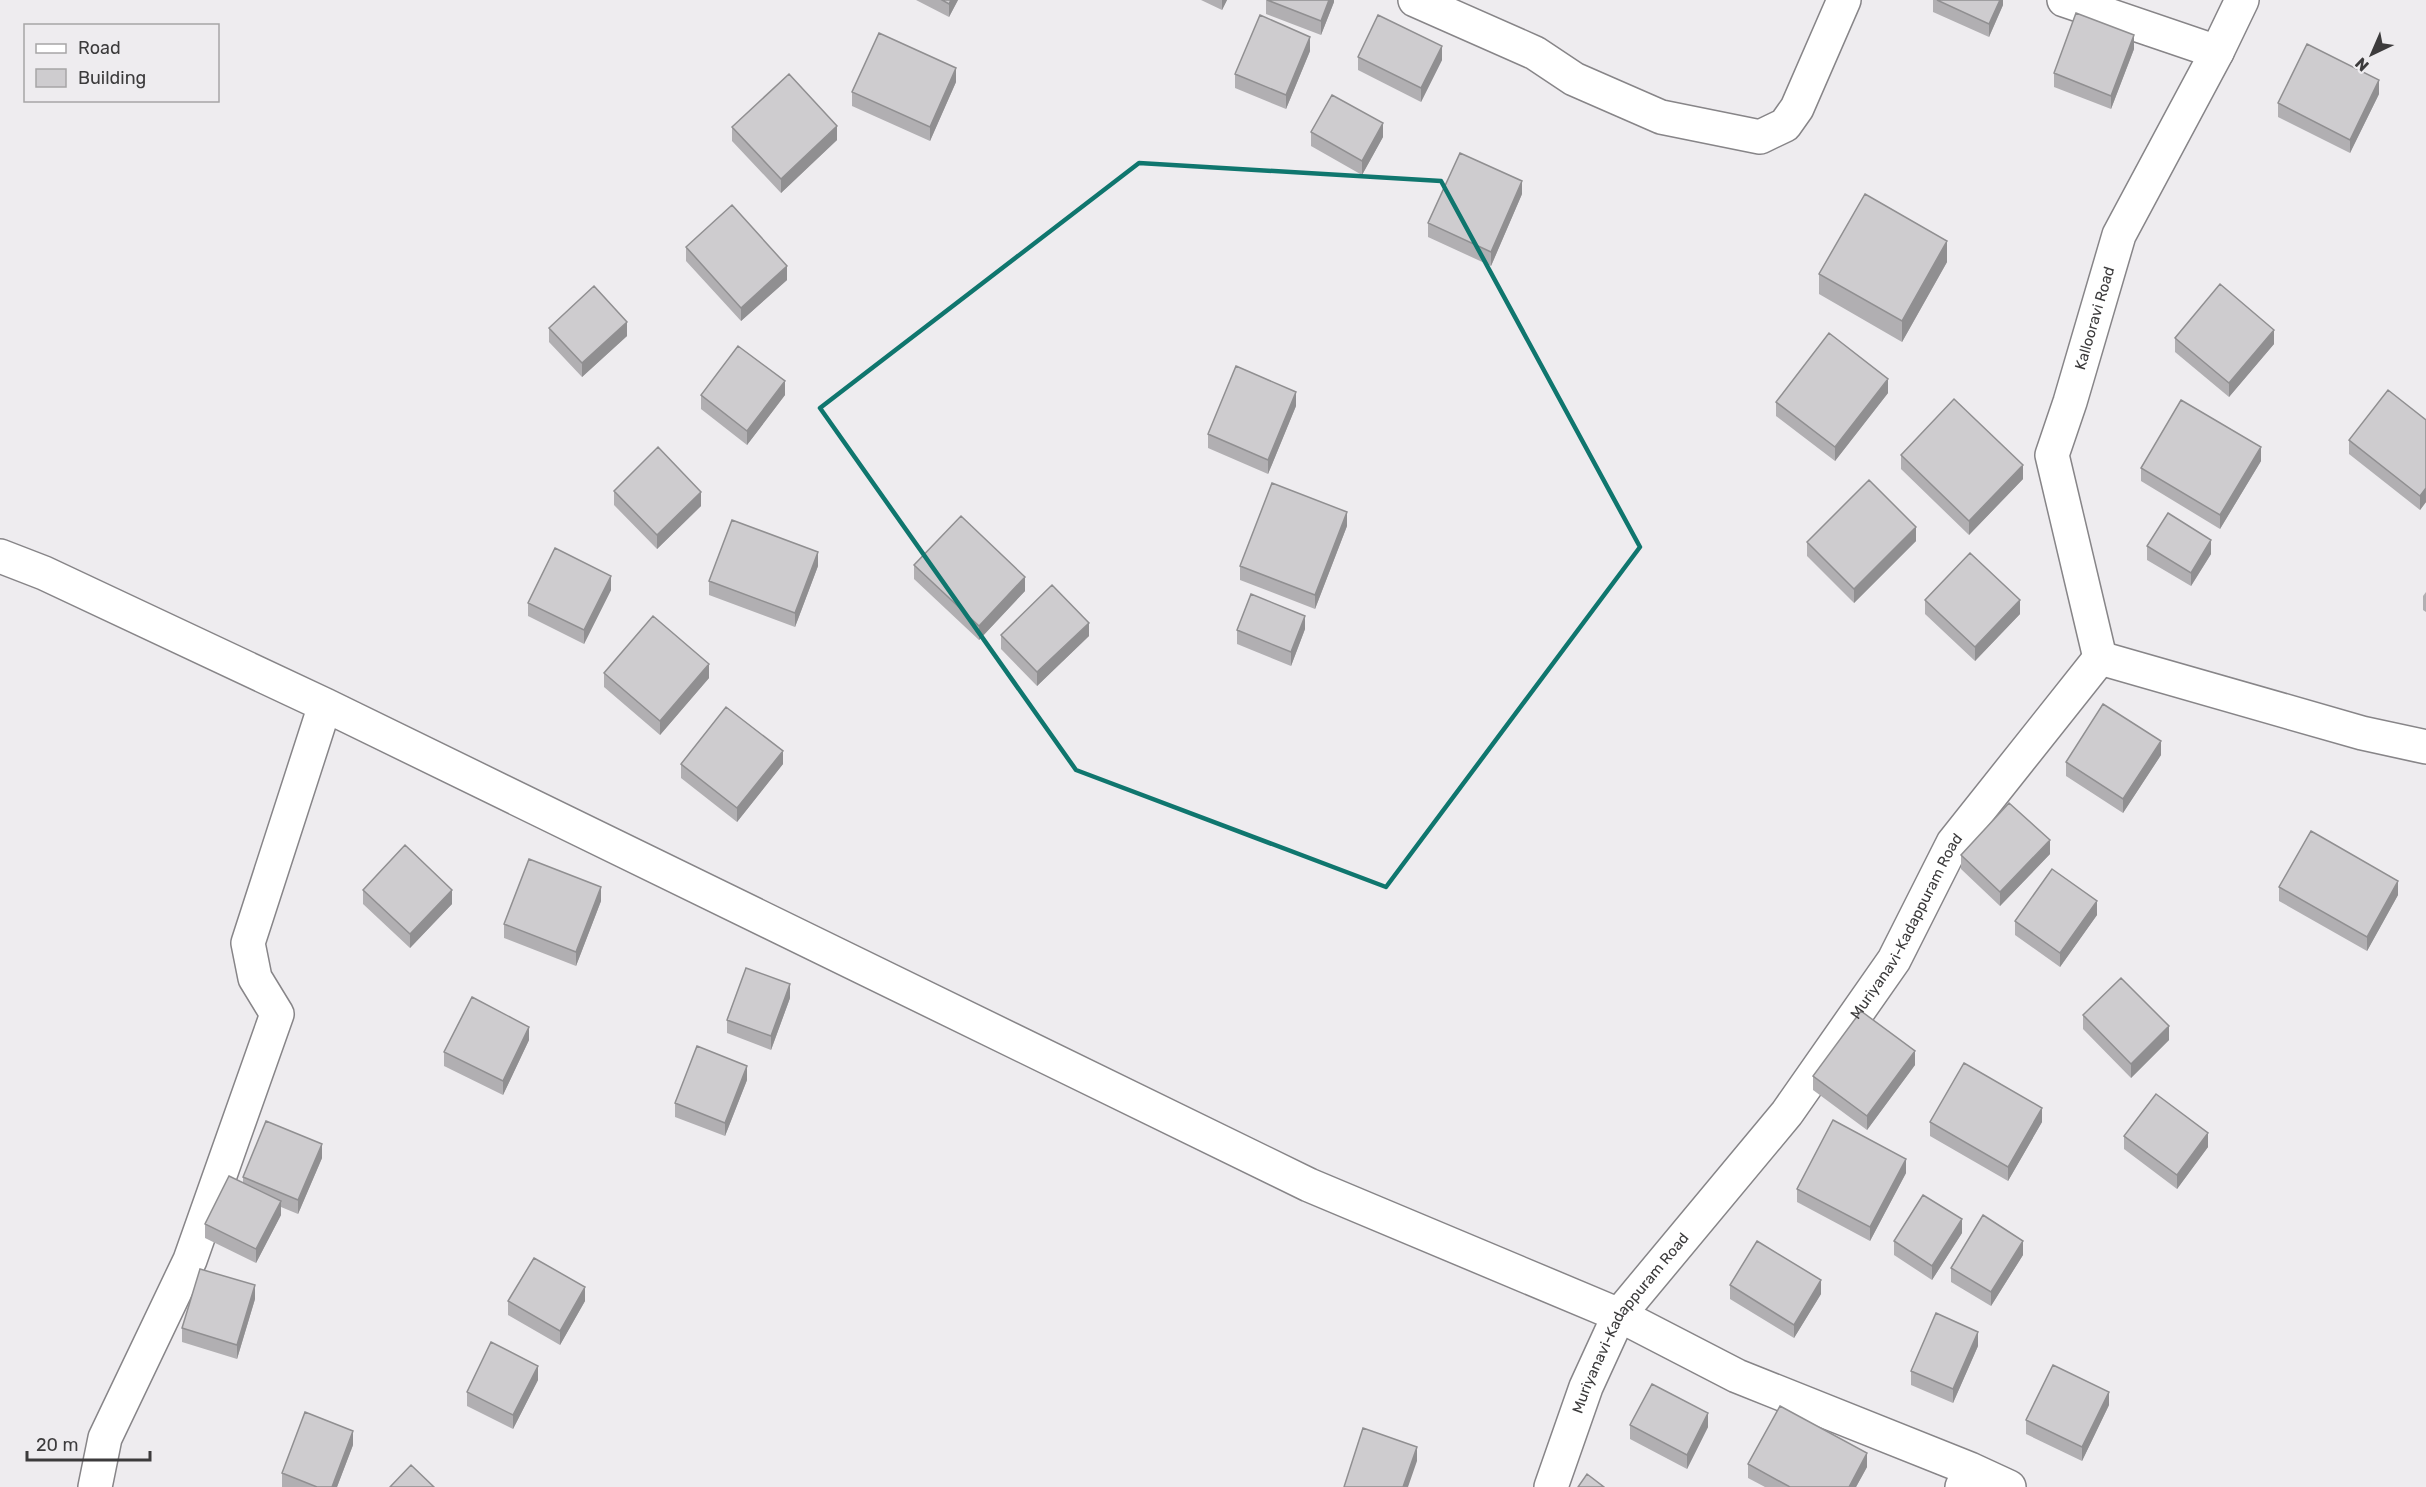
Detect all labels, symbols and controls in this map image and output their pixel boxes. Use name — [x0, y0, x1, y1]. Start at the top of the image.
legend — [24, 24, 219, 102]
north arrow — [2342, 24, 2402, 84]
text: Road — [78, 37, 121, 59]
text: N — [2351, 54, 2373, 75]
text: Building — [78, 67, 146, 89]
street label: Kallooravi Road — [2071, 264, 2118, 372]
street label: Muriyanavi-Kadappuram Road — [1847, 830, 1966, 1022]
street label: Muriyanavi-Kadappuram Road — [1568, 1229, 1693, 1416]
scale bar — [27, 1424, 150, 1462]
text: 20 m — [36, 1434, 78, 1456]

